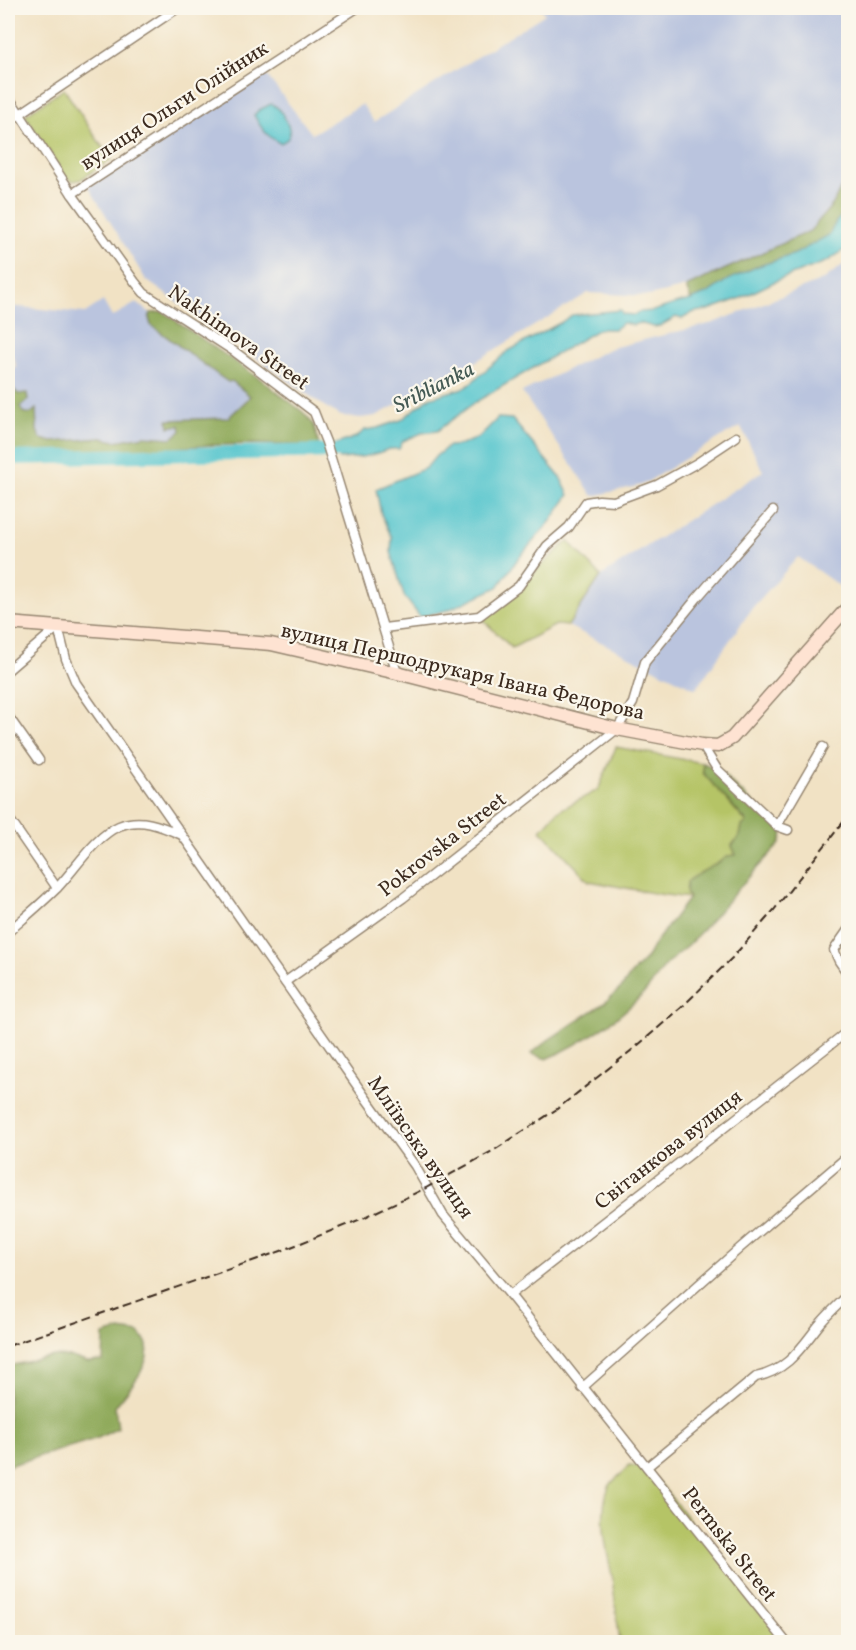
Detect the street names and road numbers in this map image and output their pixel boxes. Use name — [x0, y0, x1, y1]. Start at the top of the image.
street label: вулиця Ольги Олійник — [75, 35, 274, 178]
street label: Nakhimova Street — [162, 279, 315, 398]
street label: вулиця Першодрукаря Івана Федорова — [278, 616, 647, 728]
street label: Pokrovska Street — [373, 786, 513, 904]
street label: Мліївська вулиця — [360, 1071, 480, 1225]
street label: Світанкова вулиця — [589, 1083, 749, 1217]
street label: Permska Street — [675, 1481, 783, 1609]

